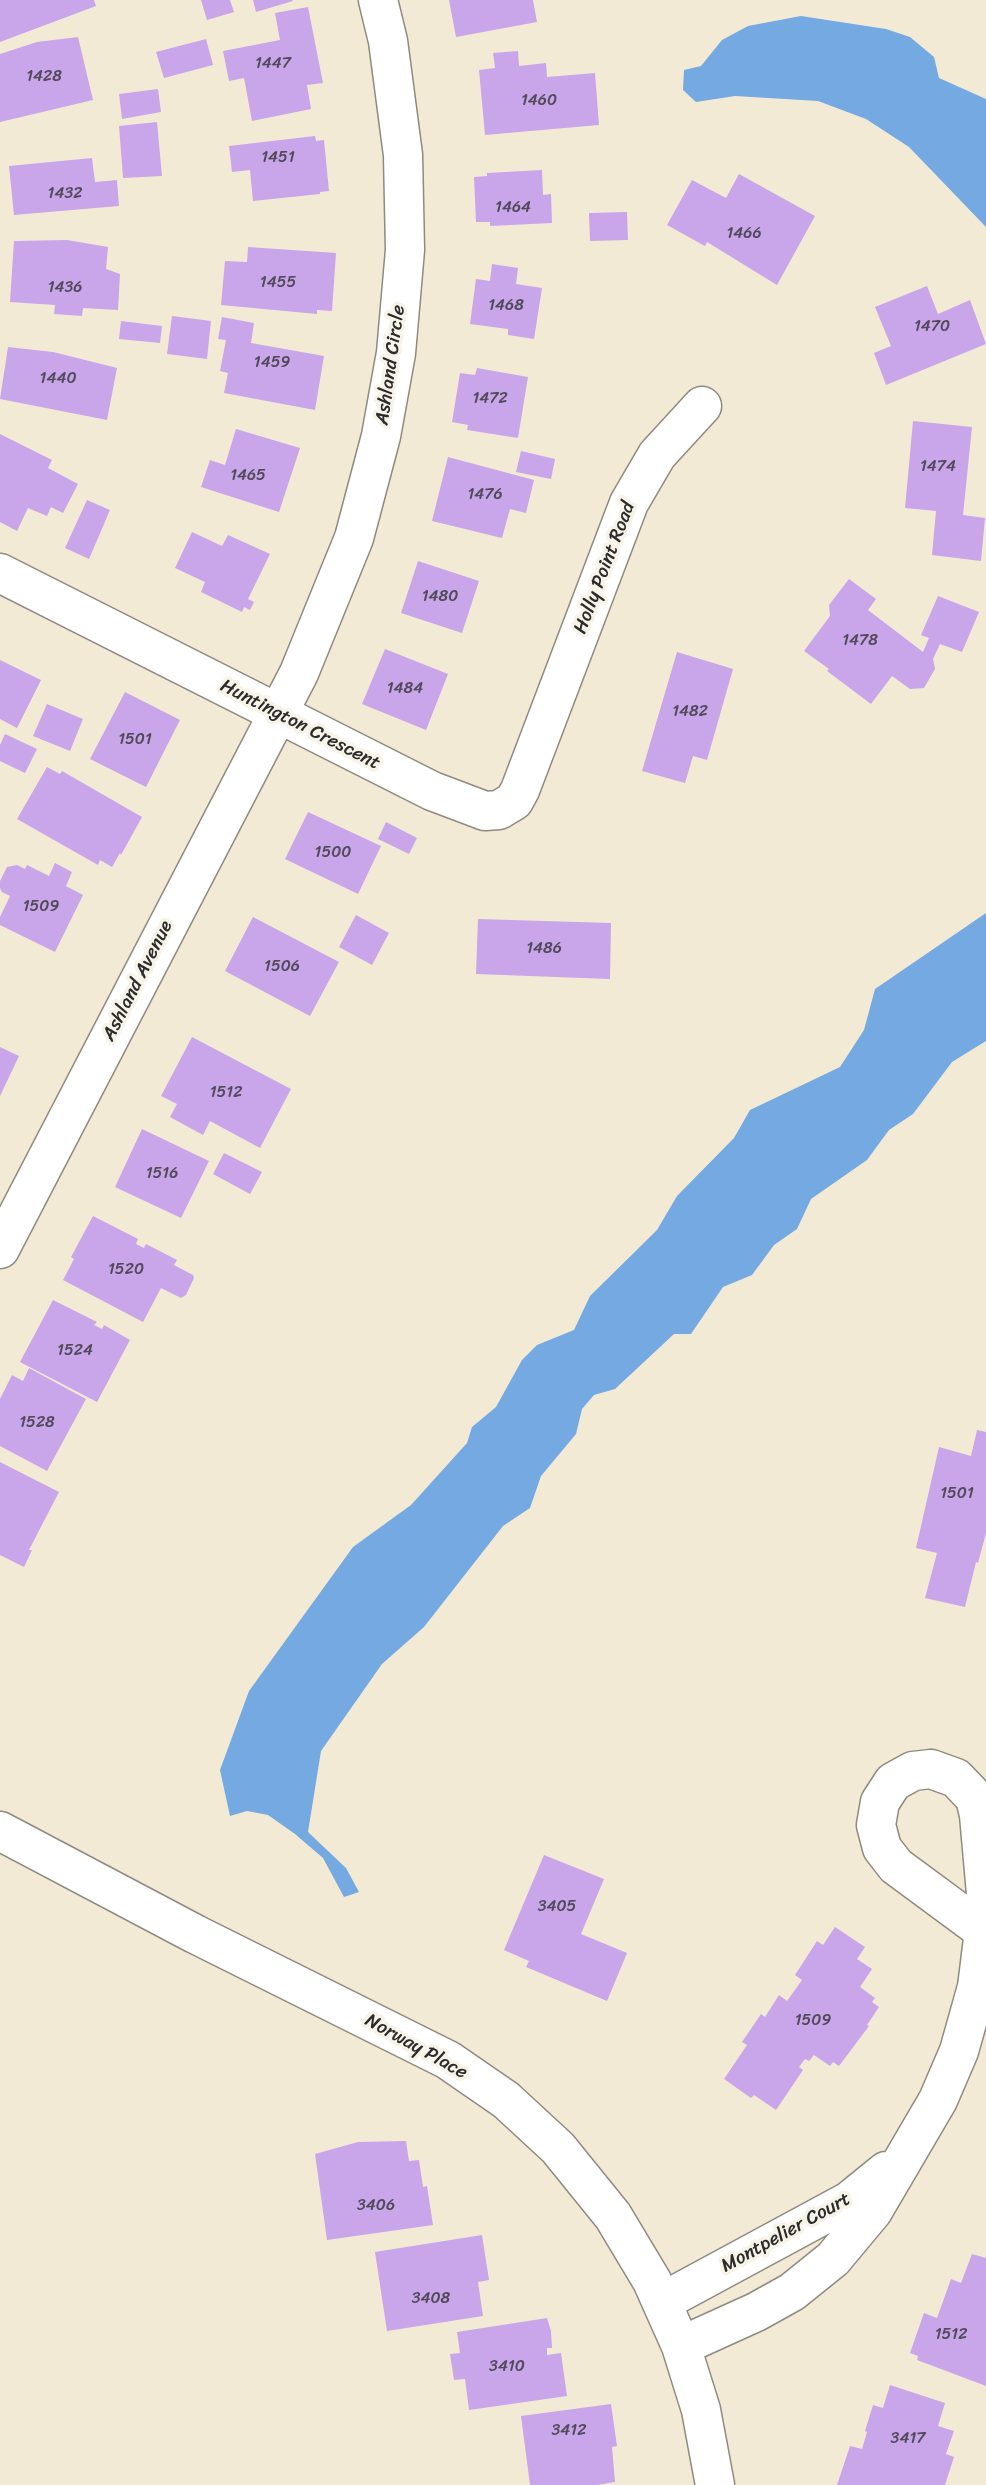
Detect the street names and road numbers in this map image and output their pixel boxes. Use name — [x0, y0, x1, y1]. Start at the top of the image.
street label: Ashland Circle — [371, 304, 411, 426]
street label: Holly Point Road — [569, 499, 641, 637]
street label: Huntington Crescent — [216, 675, 384, 775]
street label: Ashland Avenue — [98, 917, 178, 1045]
street label: Norway Place — [361, 2009, 471, 2085]
street label: Montpelier Court — [717, 2188, 855, 2278]

